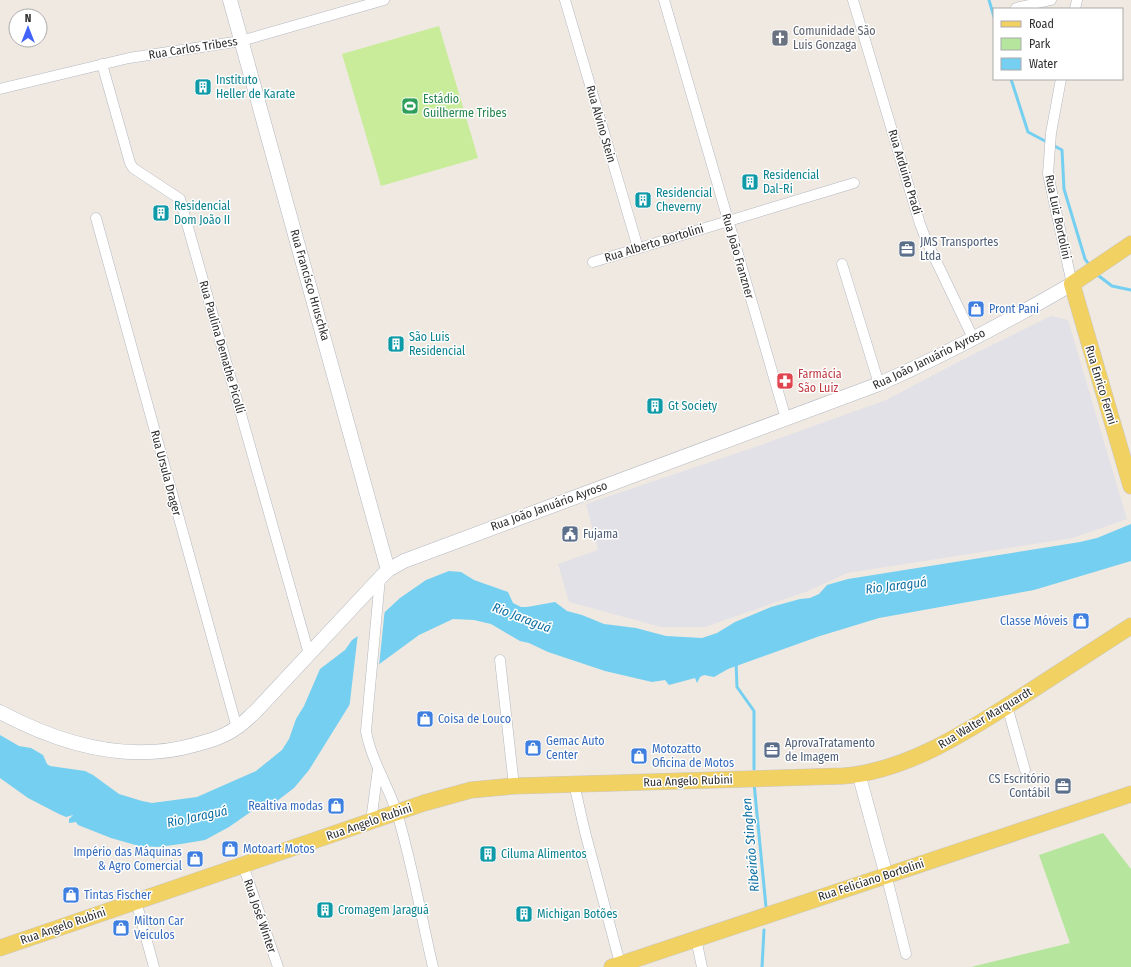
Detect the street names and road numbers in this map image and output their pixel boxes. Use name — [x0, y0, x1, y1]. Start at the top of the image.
street label: Rua Carlos Tribess — [148, 34, 238, 62]
street label: Rua Alvino Stein — [583, 84, 619, 164]
street label: Rua Arduino Pradi — [885, 128, 925, 216]
street label: Rua Luiz Bortolini — [1042, 173, 1074, 261]
street label: Rua João Franzner — [719, 212, 757, 301]
street label: Rua Alberto Bortolini — [603, 221, 705, 265]
street label: Rua Francisco Hruschka — [287, 228, 333, 342]
street label: Rua Paulina Demathe Picolli — [196, 279, 248, 415]
street label: Rua João Januário Ayroso — [871, 326, 987, 392]
street label: Rua Enrico Fermi — [1082, 344, 1120, 426]
street label: Rua Ursula Drager — [148, 429, 184, 518]
street label: Rua João Januário Ayroso — [489, 478, 609, 534]
street label: Rua Walter Marquardt — [936, 684, 1034, 752]
street label: Rua Angelo Rubini — [643, 772, 733, 790]
street label: Rua Angelo Rubini — [324, 801, 414, 843]
street label: Rua Feliciano Bortolini — [816, 856, 926, 904]
street label: Rua José Winter — [241, 877, 279, 956]
street label: Rua Angelo Rubini — [18, 905, 108, 947]

